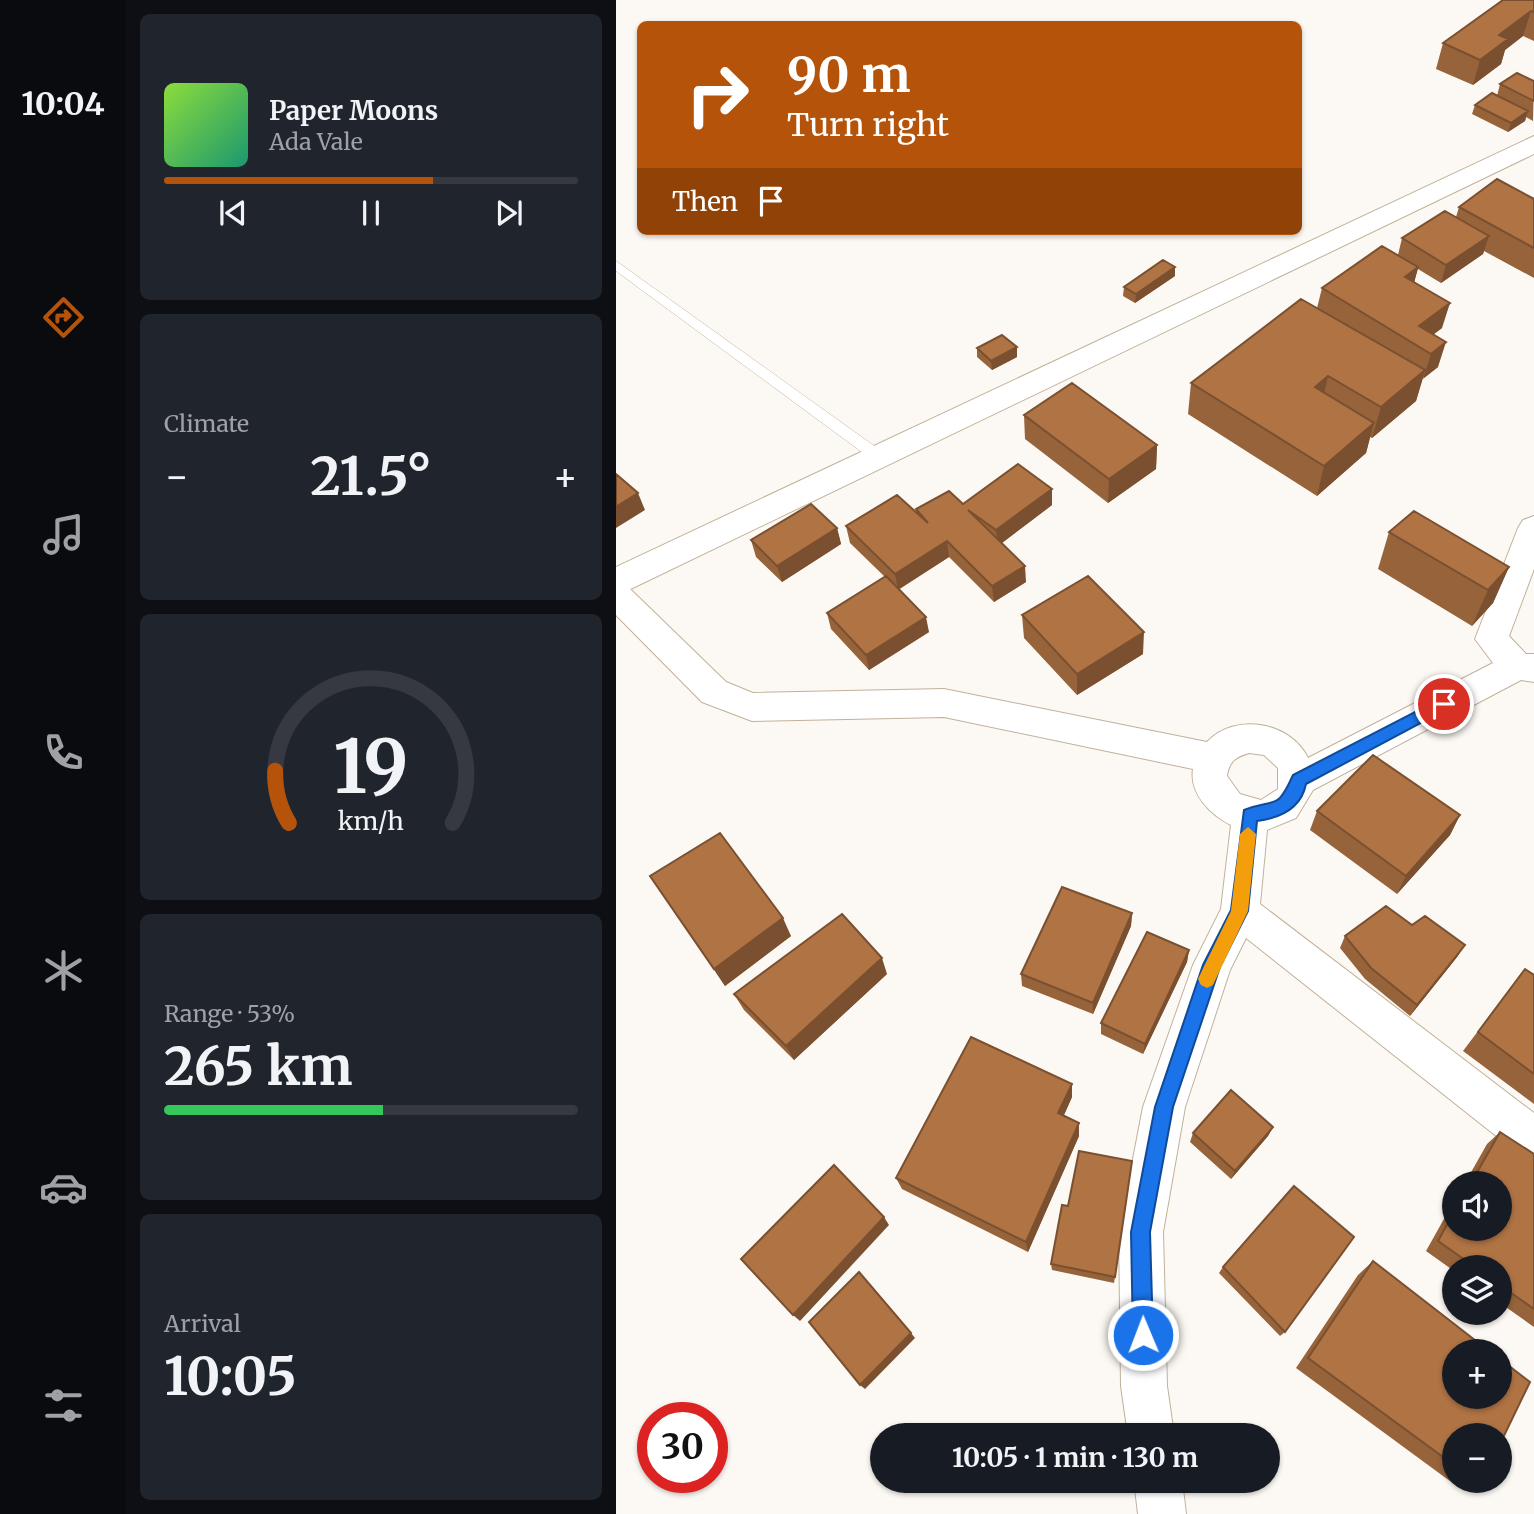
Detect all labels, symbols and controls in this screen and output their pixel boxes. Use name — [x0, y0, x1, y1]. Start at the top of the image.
text: 90 m — [787, 44, 911, 105]
icon: right — [672, 49, 763, 140]
text: 10:04 — [21, 84, 105, 124]
text: Paper Moons — [269, 94, 438, 127]
text: Turn right — [787, 105, 949, 145]
text: Ada Vale — [269, 127, 363, 156]
icon: arrive — [752, 182, 790, 220]
text: Then — [672, 185, 738, 218]
icon: previous — [214, 194, 252, 232]
icon: pause — [352, 194, 390, 232]
icon: next — [490, 194, 528, 232]
icon: directions — [39, 293, 88, 342]
text: Climate — [164, 409, 249, 438]
text: 21.5° — [310, 444, 432, 509]
text: − — [164, 453, 189, 500]
text: + — [553, 453, 578, 500]
icon: music — [39, 510, 88, 559]
pin — [1414, 674, 1474, 734]
icon: arrive — [1425, 685, 1463, 723]
text: 19 — [333, 721, 409, 813]
icon: phone — [39, 728, 88, 777]
text: km/h — [338, 805, 404, 837]
icon: climate — [39, 946, 88, 995]
text: Range · 53% — [164, 999, 295, 1028]
text: 265 km — [164, 1034, 353, 1099]
icon: car — [39, 1163, 88, 1212]
map controls — [1442, 1171, 1512, 1493]
button: sound — [1442, 1171, 1512, 1241]
button: layers — [1442, 1255, 1512, 1325]
position arrow — [1106, 1298, 1180, 1372]
text: Arrival — [164, 1309, 241, 1338]
button: + — [1442, 1339, 1512, 1409]
text: 10:05 — [164, 1344, 297, 1409]
icon: filters — [39, 1381, 88, 1430]
speed limit sign: 30 — [637, 1402, 728, 1493]
button: − — [1442, 1423, 1512, 1493]
text: 10:05 · 1 min · 130 m — [952, 1441, 1198, 1474]

